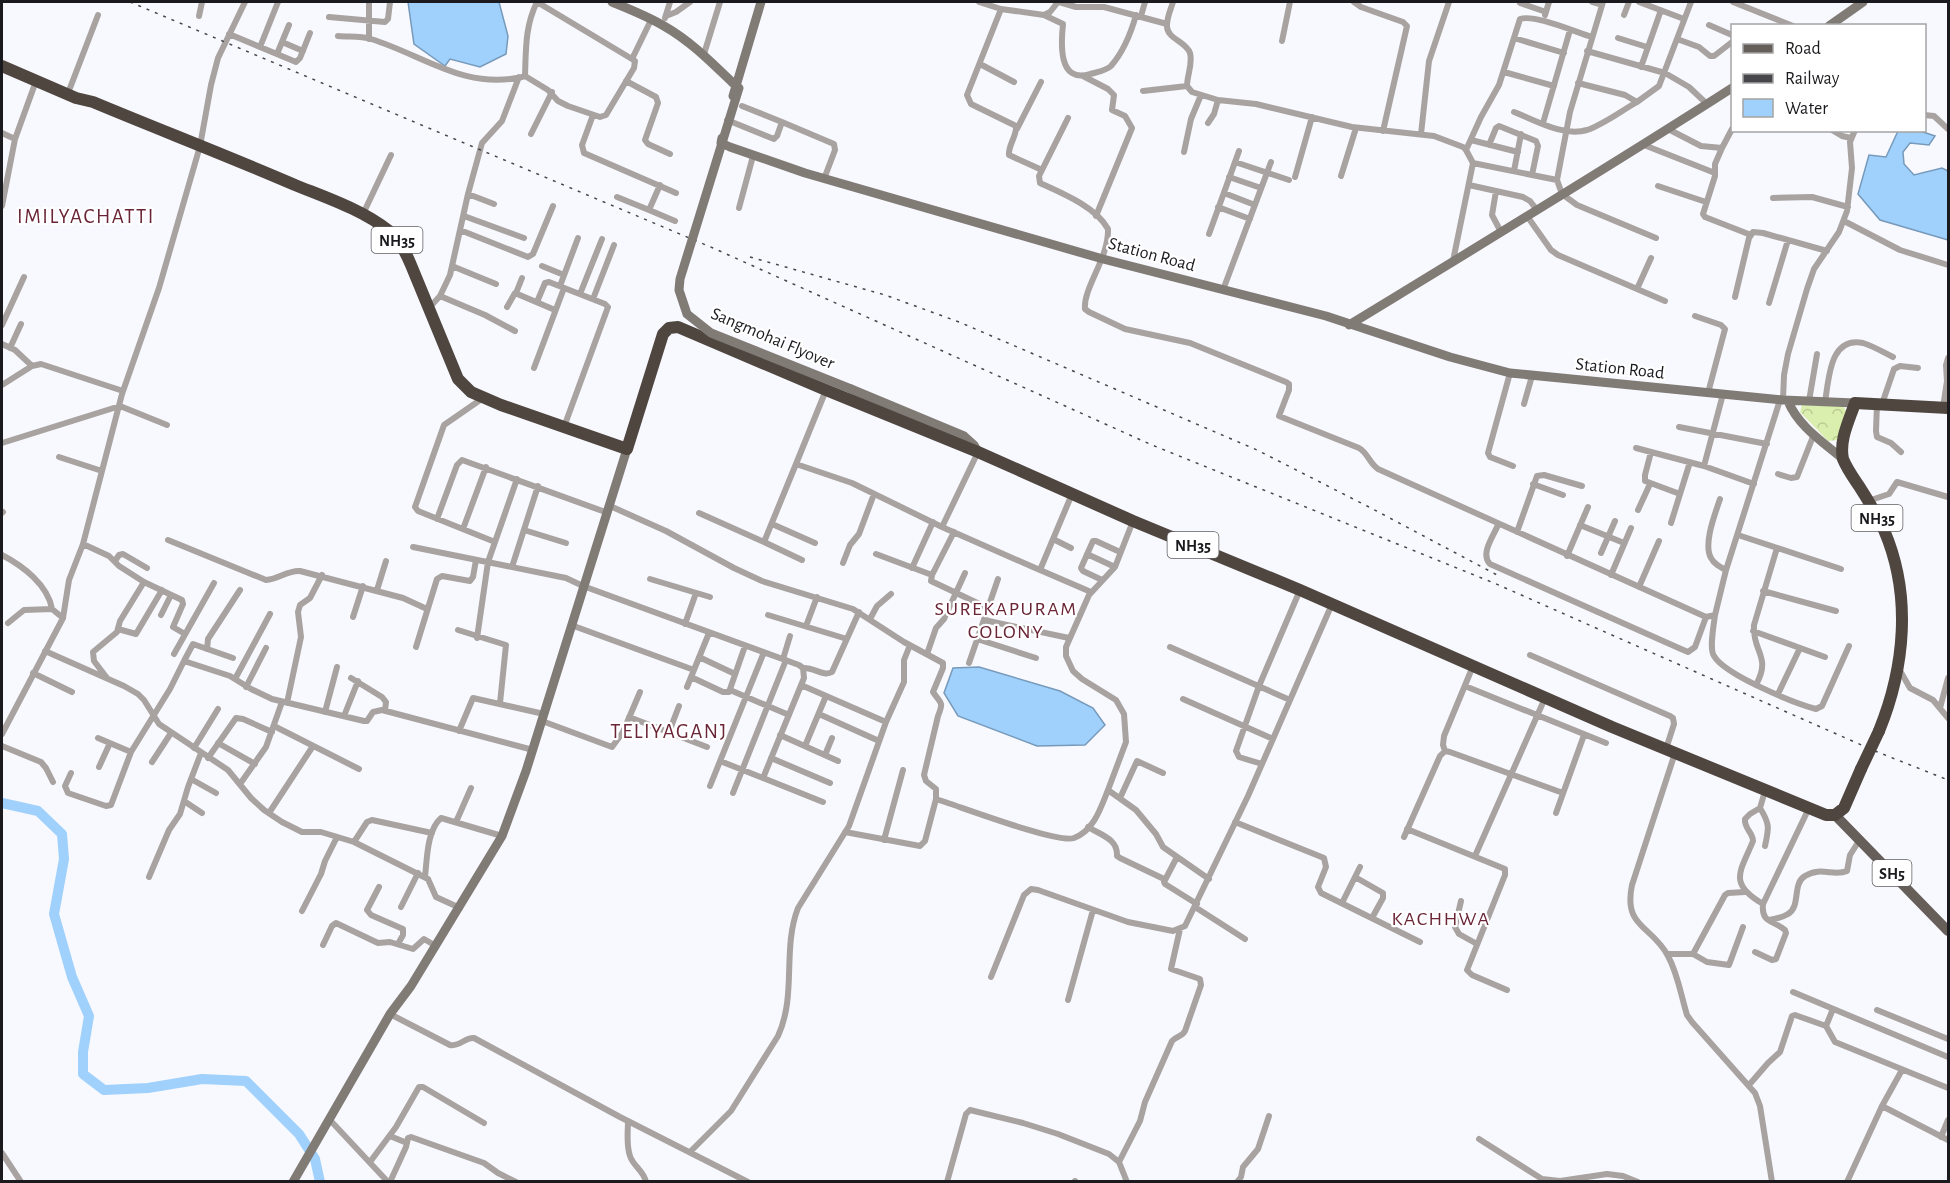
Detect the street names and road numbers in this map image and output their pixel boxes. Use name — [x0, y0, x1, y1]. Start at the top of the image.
road number: NH35 — [372, 227, 422, 253]
street label: Station Road — [1106, 235, 1197, 275]
street label: Sangmohai Flyover — [708, 305, 837, 373]
street label: Station Road — [1575, 355, 1665, 383]
road number: NH35 — [1852, 505, 1902, 531]
road number: NH35 — [1168, 532, 1218, 558]
road number: SH5 — [1872, 860, 1912, 886]

